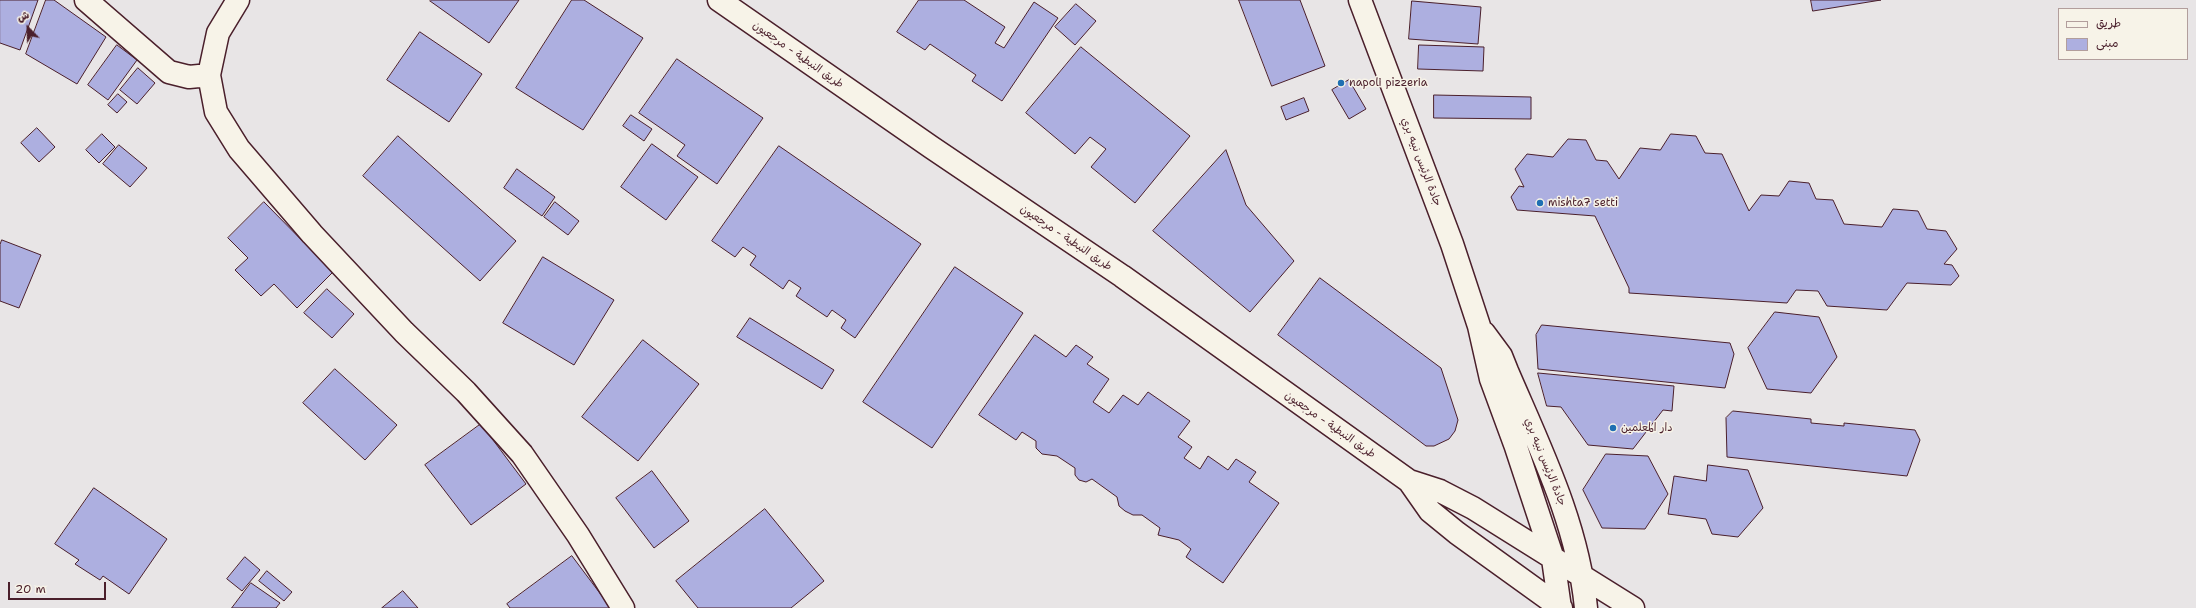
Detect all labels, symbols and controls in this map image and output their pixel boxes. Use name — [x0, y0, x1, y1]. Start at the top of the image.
text: ش — [15, 7, 32, 26]
north arrow — [8, 8, 48, 48]
legend — [2058, 8, 2188, 60]
text: طريق — [2096, 15, 2121, 31]
street label: طريق النبطية - مرجعيون — [750, 19, 846, 91]
text: مبنى — [2096, 35, 2119, 51]
place label: napoli pizzeria — [1349, 76, 1428, 90]
marker: napoli pizzeria — [1336, 78, 1346, 88]
street label: جادة الرئيس نبيه بري — [1398, 116, 1444, 208]
place label: mishta7 setti — [1548, 196, 1618, 210]
marker: mishta7 setti — [1535, 198, 1545, 208]
street label: طريق النبطية - مرجعيون — [1018, 202, 1114, 274]
street label: طريق النبطية - مرجعيون — [1282, 389, 1378, 461]
street label: جادة الرئيس نبيه بري — [1521, 416, 1569, 508]
place label: دار المعلمين — [1621, 421, 1672, 435]
marker: دار المعلمين — [1608, 423, 1618, 433]
scale bar — [10, 574, 108, 600]
text: 20 m — [15, 581, 46, 597]

